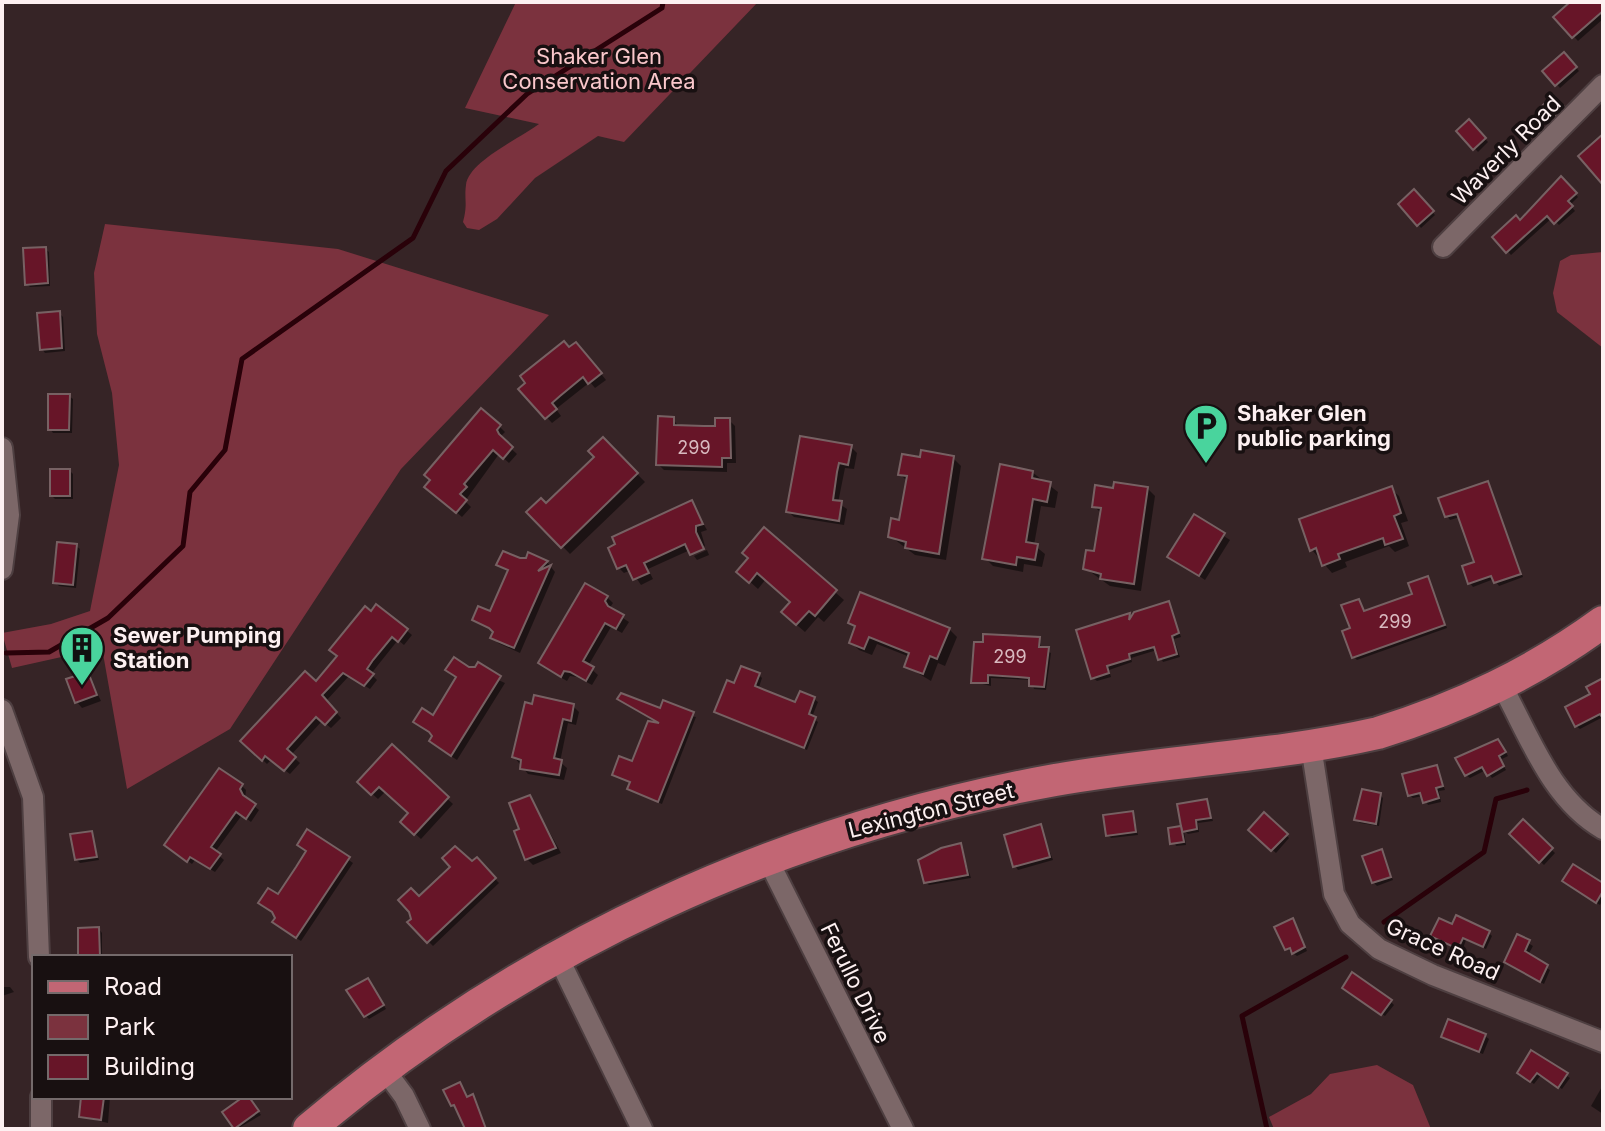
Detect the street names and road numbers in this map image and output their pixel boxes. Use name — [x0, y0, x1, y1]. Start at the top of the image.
street label: Waverly Road — [1446, 90, 1566, 210]
street label: Lexington Street — [845, 777, 1017, 843]
street label: Grace Road — [1382, 912, 1504, 986]
street label: Ferullo Drive — [816, 918, 896, 1048]

